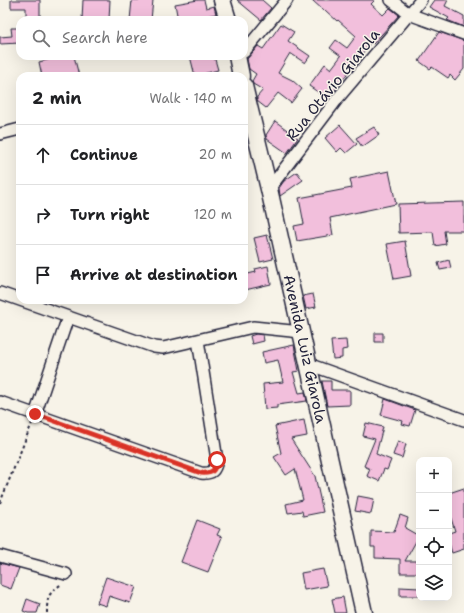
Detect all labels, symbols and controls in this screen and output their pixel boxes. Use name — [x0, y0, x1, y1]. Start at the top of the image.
search box — [16, 16, 248, 60]
street label: Rua Otávio Giarola — [282, 24, 385, 145]
icon: search — [30, 27, 52, 49]
text: Search here — [62, 28, 148, 48]
text: 2 min — [32, 87, 82, 109]
text: Walk · 140 m — [149, 90, 232, 107]
icon: ahead — [32, 144, 54, 166]
text: Continue — [70, 145, 138, 165]
text: 20 m — [199, 146, 232, 163]
icon: right — [32, 204, 54, 226]
text: Turn right — [70, 205, 150, 225]
text: 120 m — [194, 206, 232, 223]
icon: arrive — [32, 264, 54, 286]
text: Arrive at destination — [70, 265, 238, 285]
street label: Avenida Luiz Giarola — [279, 273, 331, 426]
route end — [26, 405, 44, 423]
route start — [208, 451, 226, 469]
map controls — [416, 457, 452, 601]
button: + — [416, 457, 452, 493]
button: − — [416, 493, 452, 529]
button: locate — [416, 529, 452, 565]
button: layers — [416, 565, 452, 601]

